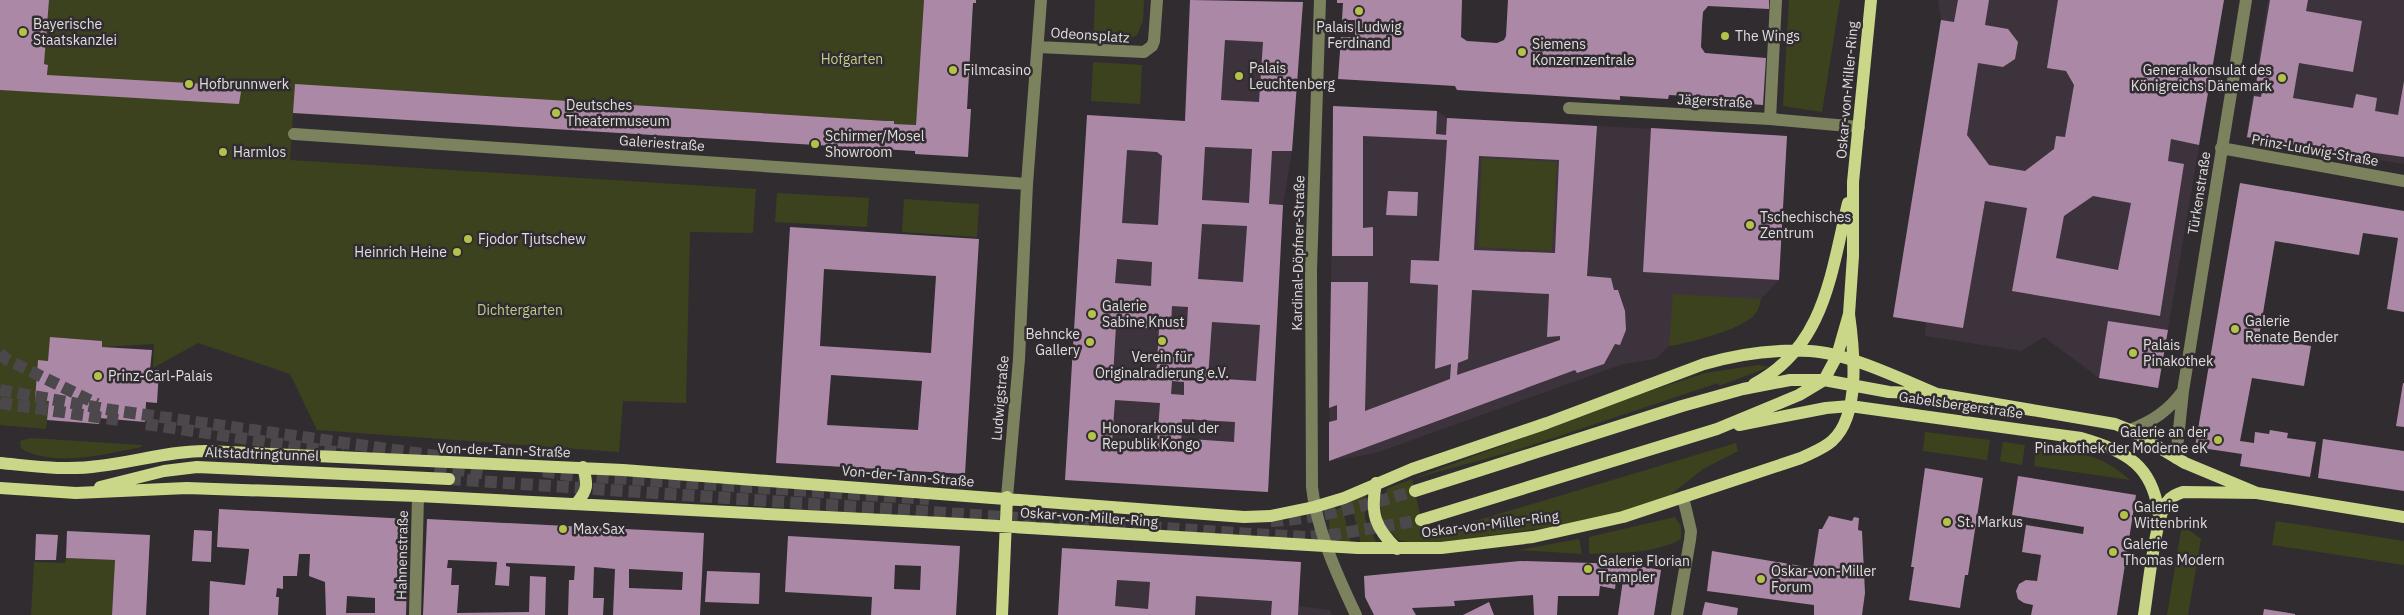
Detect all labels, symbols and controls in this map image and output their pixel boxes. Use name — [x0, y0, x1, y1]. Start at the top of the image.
marker: Palais Ludwig Ferdinand — [1353, 5, 1365, 17]
place label: Bayerische Staatskanzlei — [33, 15, 117, 49]
place label: Palais Ludwig Ferdinand — [1316, 18, 1402, 52]
street label: Oskar-von-Miller-Ring — [1832, 20, 1862, 160]
street label: Odeonsplatz — [1050, 23, 1131, 47]
marker: Bayerische Staatskanzlei — [17, 26, 29, 38]
place label: The Wings — [1735, 27, 1800, 45]
marker: The Wings — [1719, 30, 1731, 42]
place label: Siemens Konzernzentrale — [1532, 35, 1635, 69]
marker: Siemens Konzernzentrale — [1516, 46, 1528, 58]
park label: Hofgarten — [821, 50, 883, 68]
place label: Palais Leuchtenberg — [1249, 59, 1336, 93]
place label: Filmcasino — [963, 61, 1031, 79]
place label: Generalkonsulat des Königreichs Dänemark — [2131, 61, 2273, 95]
marker: Filmcasino — [947, 64, 959, 76]
marker: Palais Leuchtenberg — [1233, 70, 1245, 82]
marker: Generalkonsulat des Königreichs Dänemark — [2276, 72, 2288, 84]
place label: Hofbrunnwerk — [199, 75, 290, 93]
marker: Hofbrunnwerk — [183, 78, 195, 90]
street label: Jägerstraße — [1677, 90, 1754, 112]
place label: Deutsches Theatermuseum — [566, 96, 670, 130]
marker: Deutsches Theatermuseum — [550, 107, 562, 119]
place label: Schirmer/Mosel Showroom — [825, 127, 925, 161]
street label: Prinz-Ludwig-Straße — [2250, 130, 2380, 170]
street label: Galeriestraße — [619, 131, 706, 155]
marker: Schirmer/Mosel Showroom — [809, 138, 821, 150]
place label: Harmlos — [233, 143, 286, 161]
marker: Harmlos — [217, 146, 229, 158]
street label: Türkenstraße — [2184, 150, 2215, 236]
street label: Kardinal-Döpfner-Straße — [1288, 175, 1308, 331]
place label: Tschechisches Zentrum — [1760, 208, 1852, 242]
marker: Tschechisches Zentrum — [1744, 219, 1756, 231]
place label: Fjodor Tjutschew — [478, 230, 586, 248]
marker: Fjodor Tjutschew — [462, 233, 474, 245]
place label: Heinrich Heine — [354, 243, 447, 261]
marker: Heinrich Heine — [451, 246, 463, 258]
place label: Galerie Sabine Knust — [1102, 297, 1185, 331]
park label: Dichtergarten — [477, 301, 563, 319]
marker: Galerie Sabine Knust — [1086, 308, 1098, 320]
place label: Galerie Renate Bender — [2245, 312, 2338, 346]
marker: Galerie Renate Bender — [2229, 323, 2241, 335]
place label: Behncke Gallery — [1025, 325, 1080, 359]
marker: Verein für Originalradierung e.V. — [1156, 335, 1168, 347]
marker: Behncke Gallery — [1084, 336, 1096, 348]
place label: Palais Pinakothek — [2143, 336, 2214, 370]
marker: Palais Pinakothek — [2127, 347, 2139, 359]
place label: Verein für Originalradierung e.V. — [1095, 348, 1229, 382]
street label: Ludwigstraße — [987, 354, 1013, 441]
place label: Prinz-Carl-Palais — [108, 367, 213, 385]
marker: Prinz-Carl-Palais — [92, 370, 104, 382]
street label: Gabelsbergerstraße — [1898, 387, 2025, 423]
place label: Honorarkonsul der Republik Kongo — [1102, 419, 1219, 453]
place label: Galerie an der Pinakothek der Moderne eK — [2034, 423, 2208, 457]
marker: Honorarkonsul der Republik Kongo — [1086, 430, 1098, 442]
marker: Galerie an der Pinakothek der Moderne eK — [2212, 434, 2224, 446]
street label: Von-der-Tann-Straße — [437, 439, 571, 461]
street label: Altstadtringtunnel — [205, 443, 319, 465]
street label: Von-der-Tann-Straße — [841, 461, 975, 491]
place label: Galerie Wittenbrink — [2134, 498, 2208, 532]
street label: Oskar-von-Miller-Ring — [1019, 503, 1159, 531]
street label: Oskar-von-Miller-Ring — [1420, 507, 1560, 541]
marker: Galerie Wittenbrink — [2118, 509, 2130, 521]
street label: Hahnenstraße — [392, 510, 412, 600]
place label: St. Markus — [1957, 513, 2023, 531]
marker: St. Markus — [1941, 516, 1953, 528]
place label: Max Sax — [573, 520, 625, 538]
marker: Max Sax — [557, 523, 569, 535]
place label: Galerie Thomas Modern — [2123, 535, 2225, 569]
marker: Galerie Thomas Modern — [2107, 546, 2119, 558]
place label: Galerie Florian Trampler — [1598, 552, 1690, 586]
place label: Oskar-von-Miller Forum — [1771, 562, 1876, 596]
marker: Galerie Florian Trampler — [1582, 563, 1594, 575]
marker: Oskar-von-Miller Forum — [1755, 573, 1767, 585]

